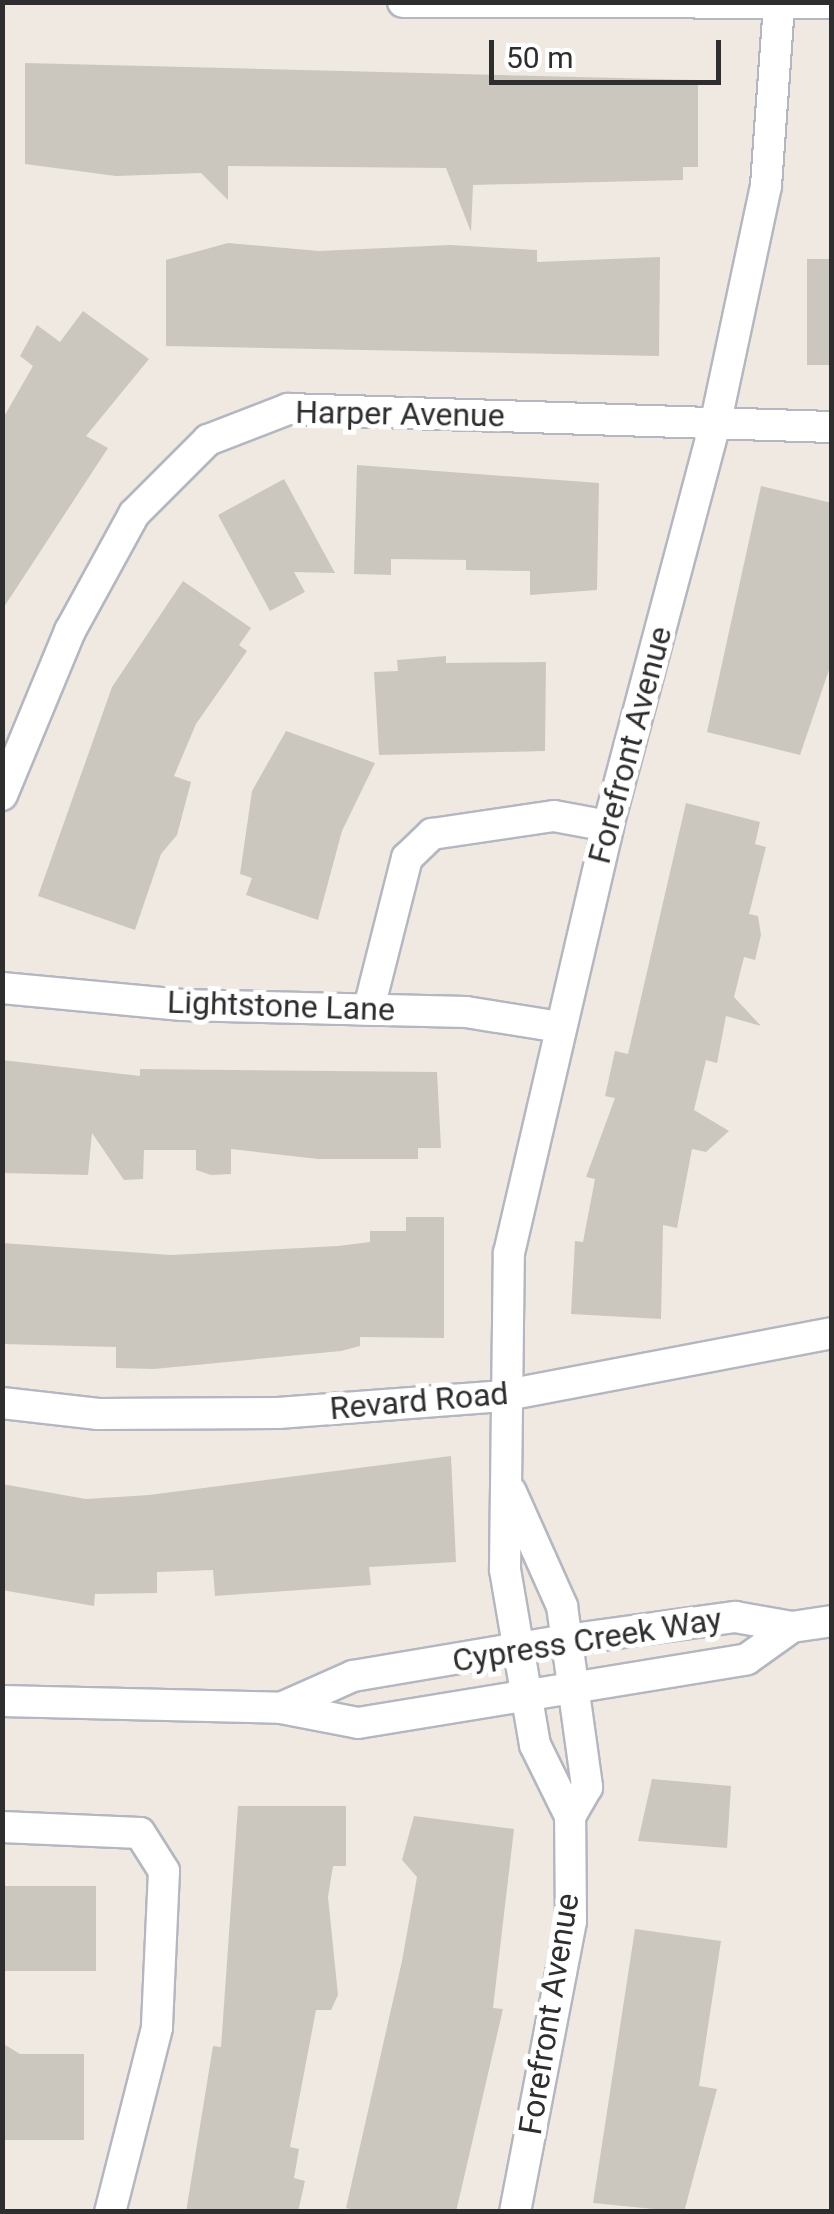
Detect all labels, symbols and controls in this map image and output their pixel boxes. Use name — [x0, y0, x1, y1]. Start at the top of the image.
scale bar — [494, 20, 726, 82]
text: 50 m — [506, 40, 573, 75]
street label: Harper Avenue — [295, 393, 505, 435]
street label: Forefront Avenue — [580, 622, 680, 868]
street label: Lightstone Lane — [166, 983, 396, 1029]
street label: Revard Road — [328, 1374, 510, 1428]
street label: Cypress Creek Way — [450, 1600, 724, 1680]
street label: Forefront Avenue — [511, 1891, 587, 2137]

